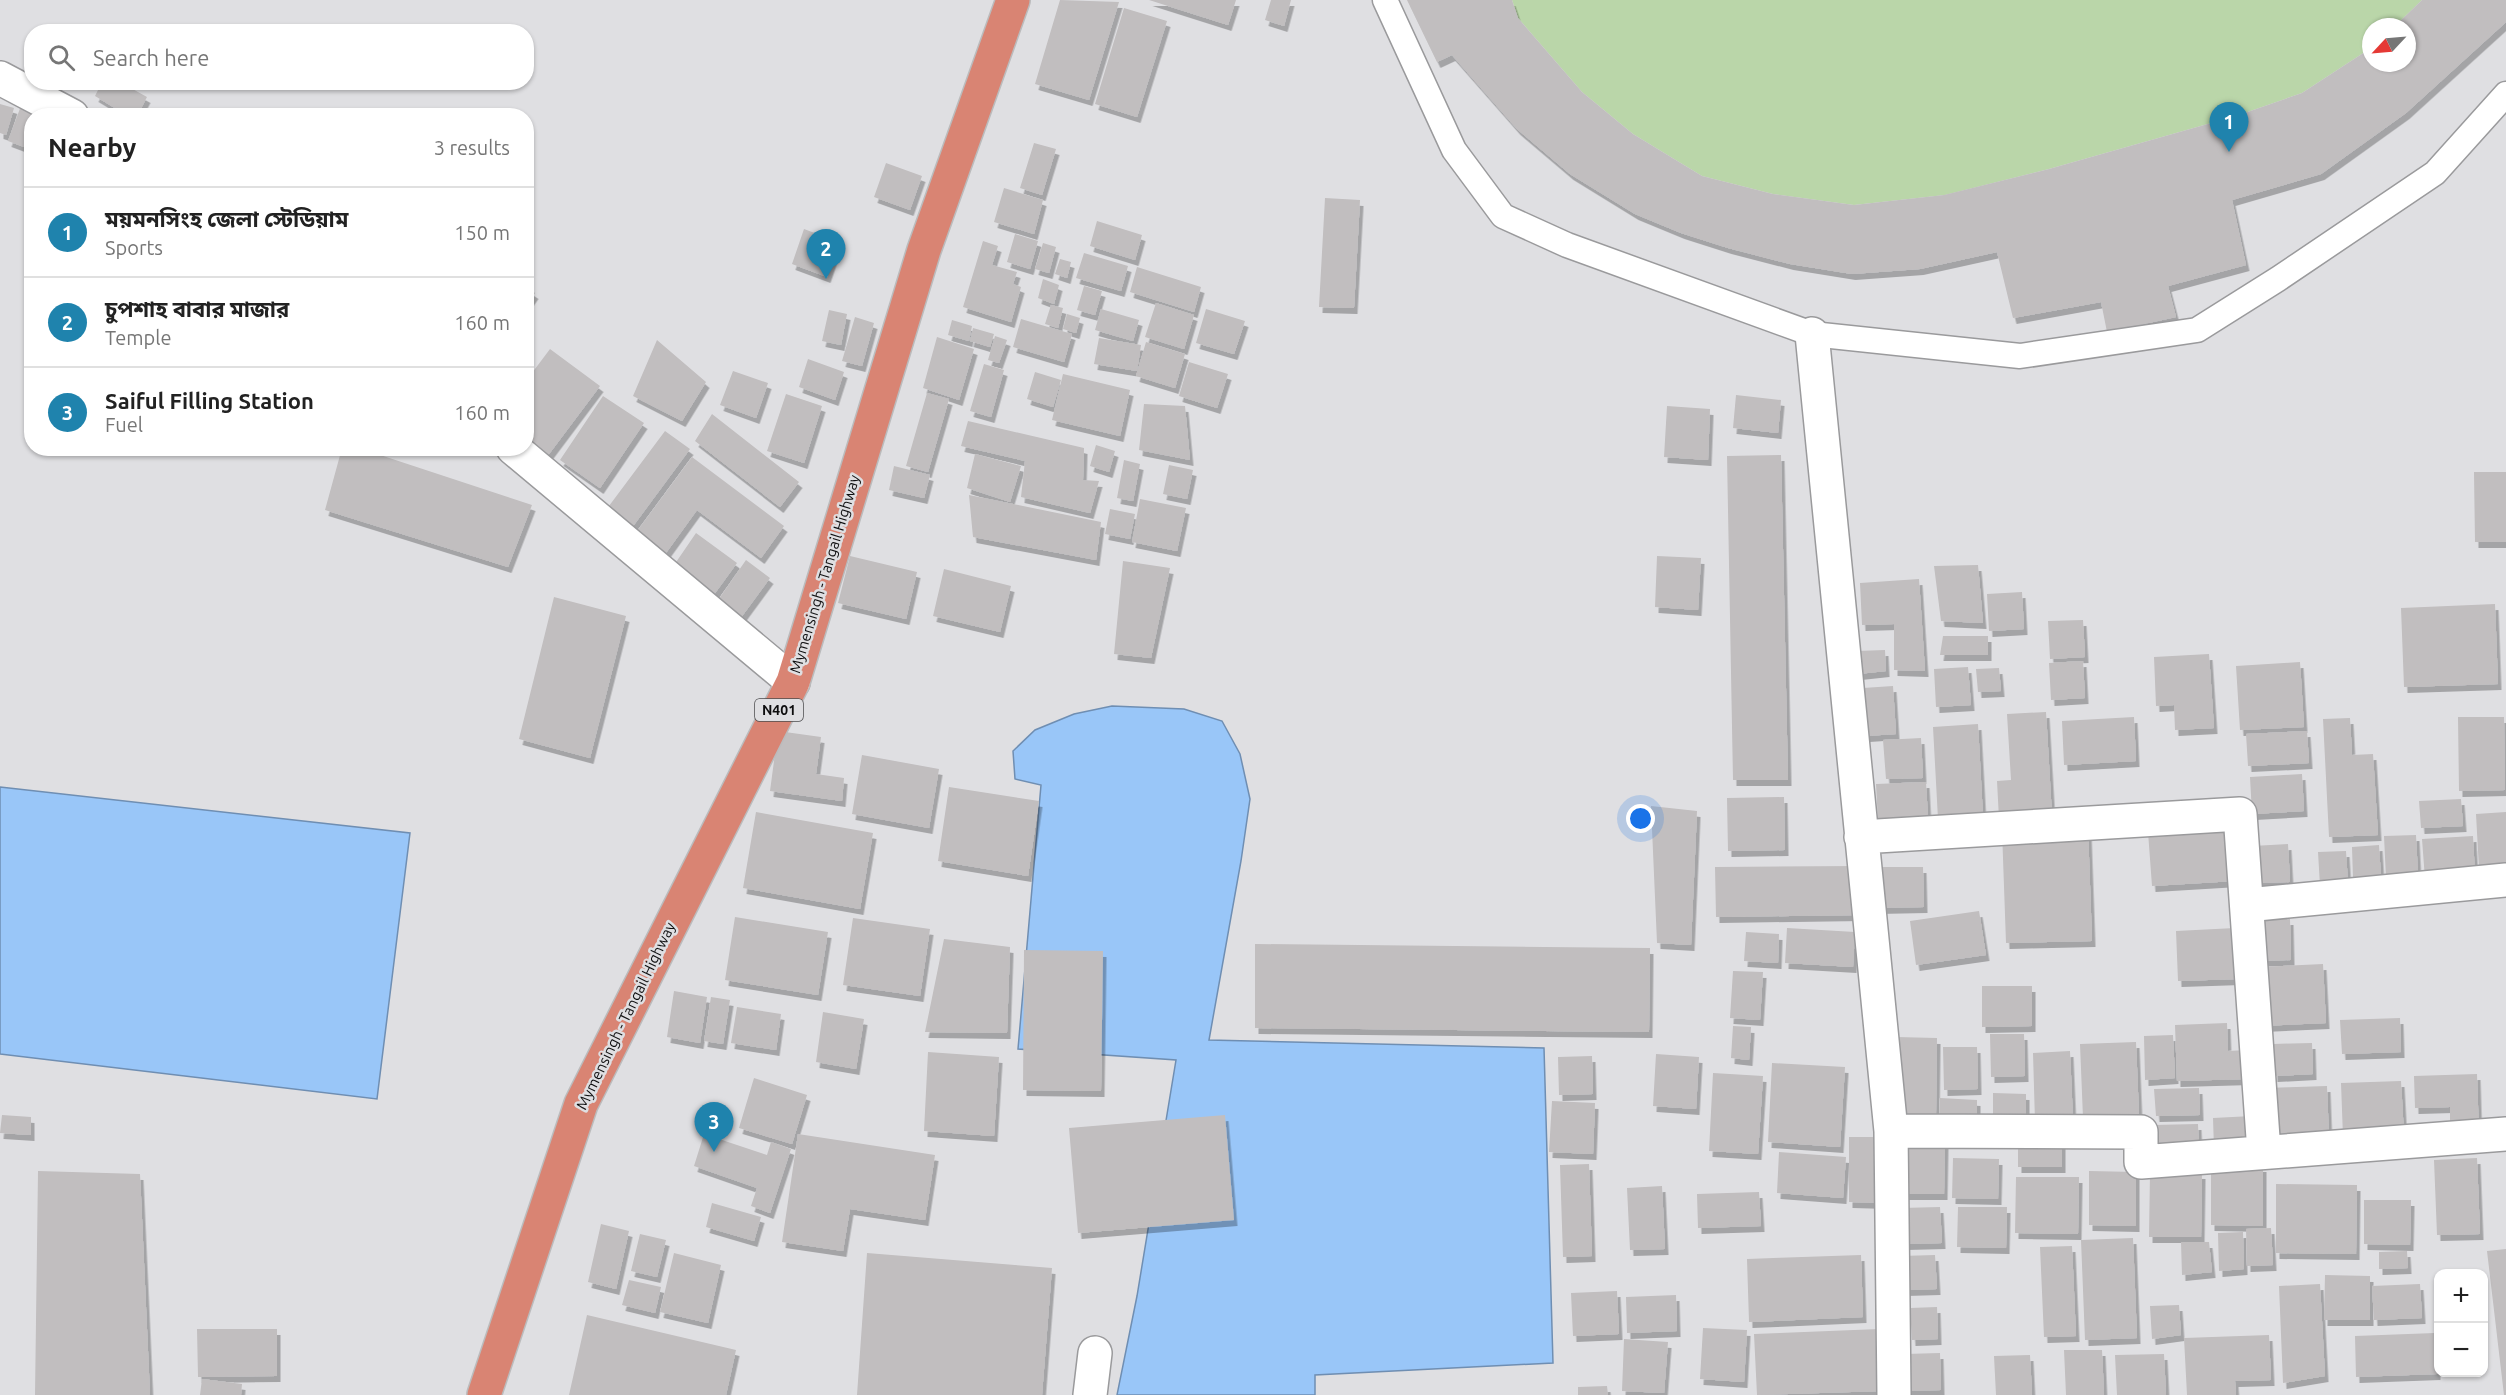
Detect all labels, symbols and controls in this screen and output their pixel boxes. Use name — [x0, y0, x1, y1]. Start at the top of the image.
north arrow — [2362, 18, 2416, 72]
search box — [24, 24, 534, 90]
icon: search — [45, 41, 78, 74]
text: Search here — [93, 45, 209, 70]
pin: 1 — [2210, 102, 2248, 152]
text: Nearby — [48, 133, 136, 162]
text: 3 results — [434, 136, 510, 159]
text: ময়মনসিংহ জেলা স্টেডিয়াম — [105, 206, 349, 231]
text: 1 — [62, 221, 73, 244]
text: 150 m — [454, 221, 510, 244]
pin: 2 — [806, 230, 846, 279]
text: Sports — [105, 236, 163, 259]
text: চুপশাহ বাবার মাজার — [105, 296, 289, 321]
text: 2 — [62, 311, 73, 334]
text: 160 m — [454, 311, 510, 334]
text: Temple — [105, 326, 171, 349]
text: Saiful Filling Station — [105, 388, 314, 413]
text: 3 — [62, 401, 73, 424]
text: 160 m — [454, 401, 510, 424]
text: Fuel — [105, 413, 143, 436]
street label: Mymensingh - Tangail Highway — [786, 473, 863, 675]
road number: N401 — [755, 699, 803, 721]
your location — [1626, 804, 1655, 833]
street label: Mymensingh - Tangail Highway — [573, 919, 678, 1112]
pin: 3 — [694, 1102, 734, 1152]
map controls — [2434, 1269, 2488, 1377]
button: + — [2434, 1269, 2488, 1323]
button: − — [2434, 1323, 2488, 1377]

